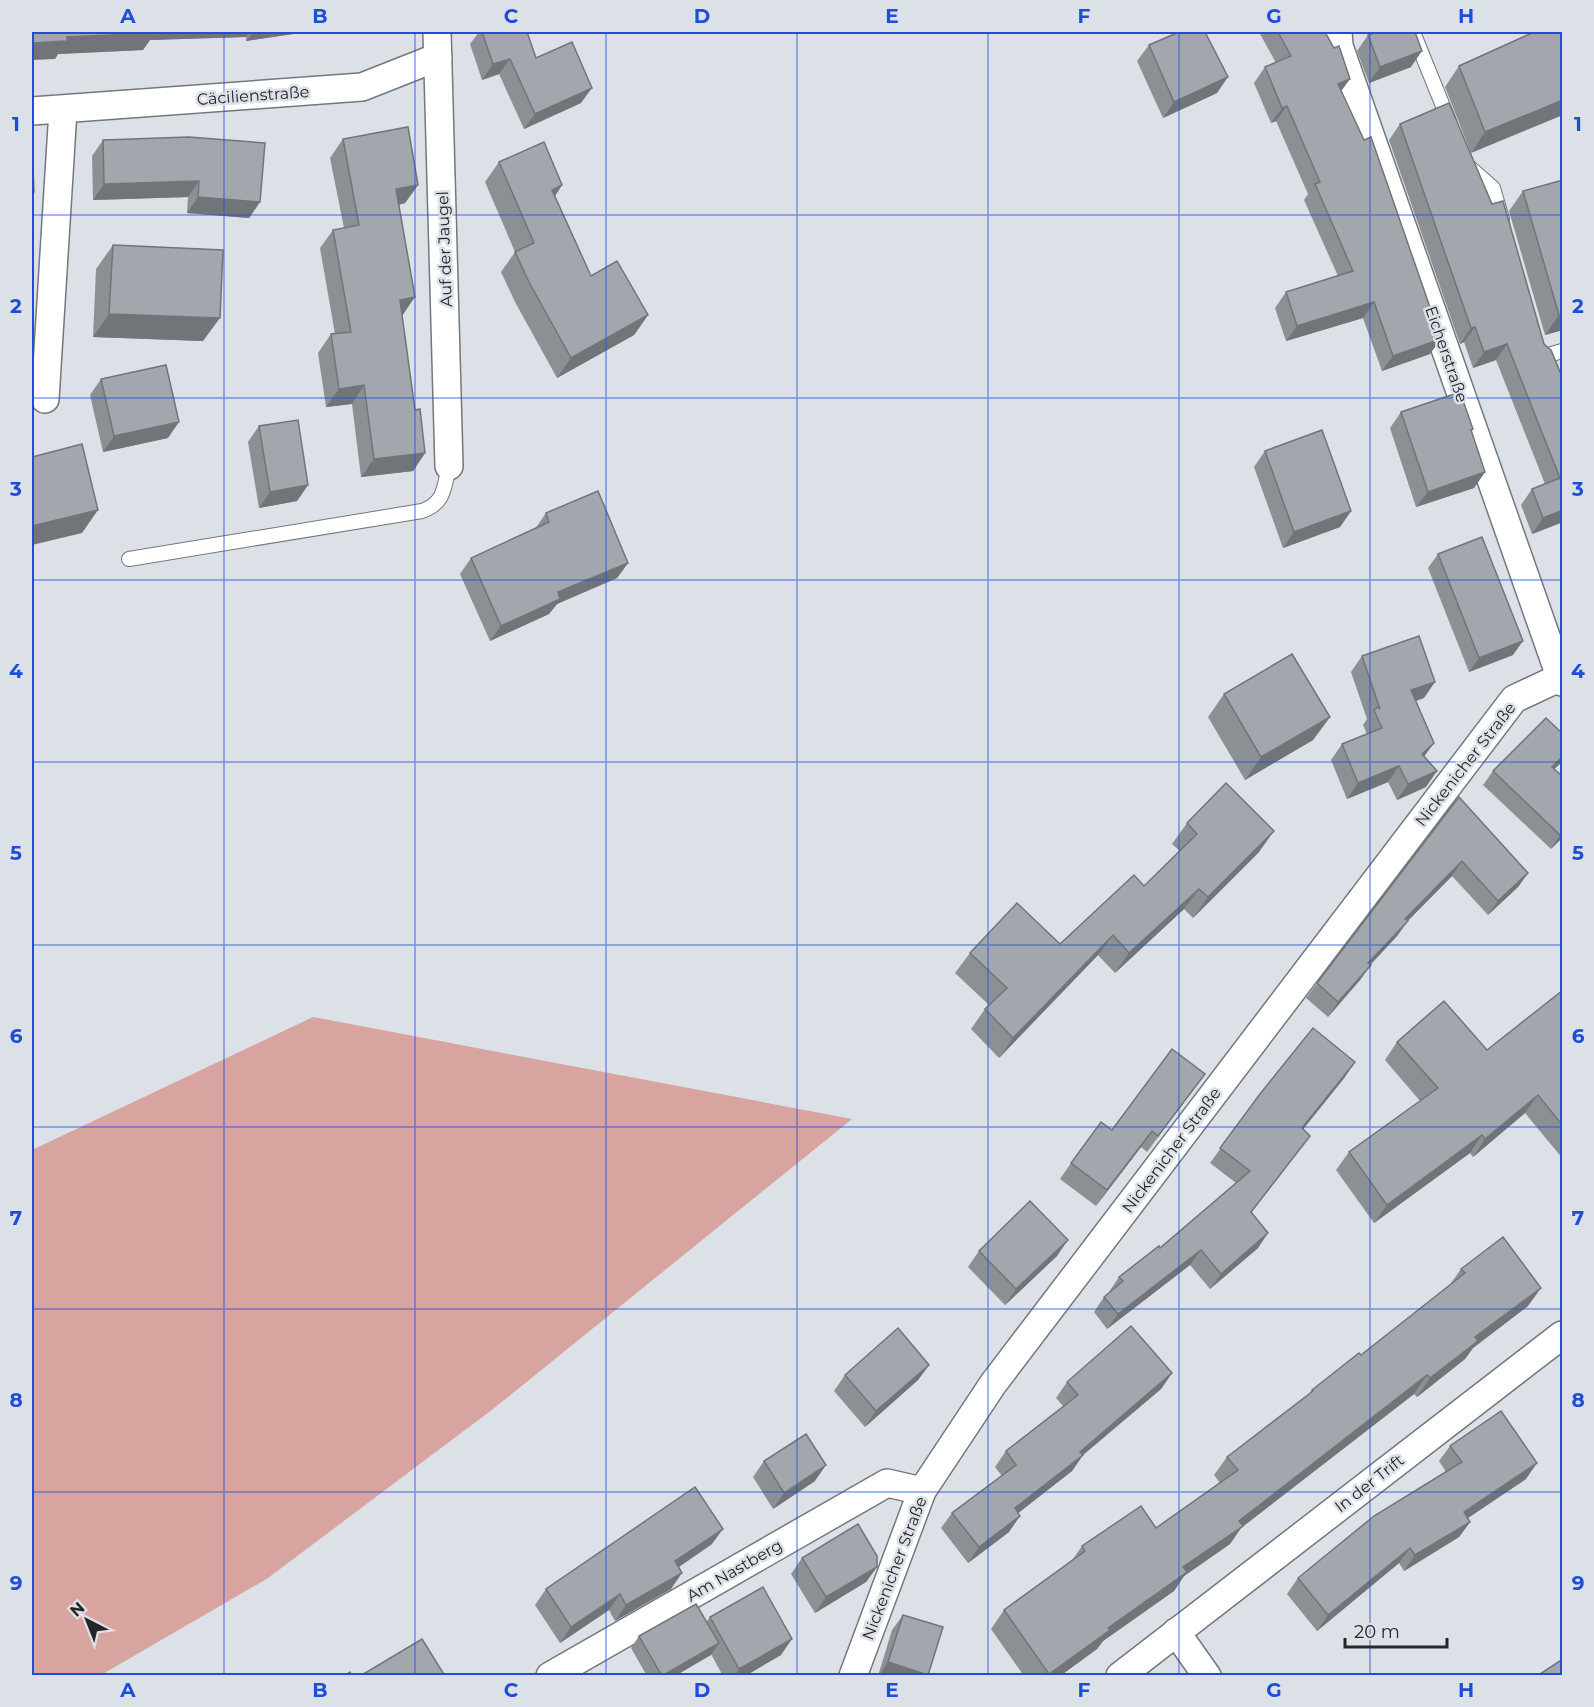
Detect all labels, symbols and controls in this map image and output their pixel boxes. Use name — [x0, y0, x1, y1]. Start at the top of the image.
text: A — [119, 4, 136, 28]
text: B — [312, 4, 328, 28]
text: C — [504, 4, 519, 28]
text: D — [694, 4, 710, 28]
text: E — [885, 4, 899, 28]
text: F — [1078, 4, 1091, 28]
text: G — [1266, 4, 1282, 28]
text: H — [1458, 4, 1474, 28]
street label: Cäcilienstraße — [196, 82, 310, 109]
text: 1 — [12, 112, 20, 136]
text: 1 — [1574, 112, 1582, 136]
street label: Auf der Jaugel — [433, 191, 456, 307]
text: 2 — [10, 294, 22, 318]
text: 2 — [1572, 294, 1584, 318]
street label: Eicherstraße — [1421, 303, 1472, 405]
text: 3 — [9, 477, 22, 501]
text: 3 — [1571, 477, 1584, 501]
text: 4 — [9, 659, 23, 683]
text: 4 — [1571, 659, 1585, 683]
street label: Nickenicher Straße — [1411, 699, 1520, 830]
text: 5 — [10, 841, 22, 865]
text: 5 — [1572, 841, 1584, 865]
text: 6 — [10, 1024, 23, 1048]
text: 6 — [1572, 1024, 1585, 1048]
street label: Nickenicher Straße — [1118, 1084, 1225, 1217]
text: 7 — [10, 1206, 22, 1230]
text: 7 — [1572, 1206, 1584, 1230]
text: 8 — [9, 1388, 23, 1412]
text: 8 — [1571, 1388, 1585, 1412]
street label: In der Trift — [1331, 1450, 1408, 1516]
street label: Nickenicher Straße — [858, 1494, 931, 1643]
street label: Am Nastberg — [683, 1535, 785, 1605]
text: 9 — [10, 1571, 22, 1595]
text: 9 — [1572, 1571, 1584, 1595]
north arrow — [57, 1590, 117, 1650]
text: N — [66, 1598, 88, 1621]
scale bar — [1345, 1611, 1447, 1649]
text: 20 m — [1354, 1621, 1400, 1643]
text: A — [119, 1678, 136, 1702]
text: B — [312, 1678, 328, 1702]
text: C — [504, 1678, 519, 1702]
text: D — [694, 1678, 710, 1702]
text: E — [885, 1678, 899, 1702]
text: F — [1078, 1678, 1091, 1702]
text: G — [1266, 1678, 1282, 1702]
text: H — [1458, 1678, 1474, 1702]

